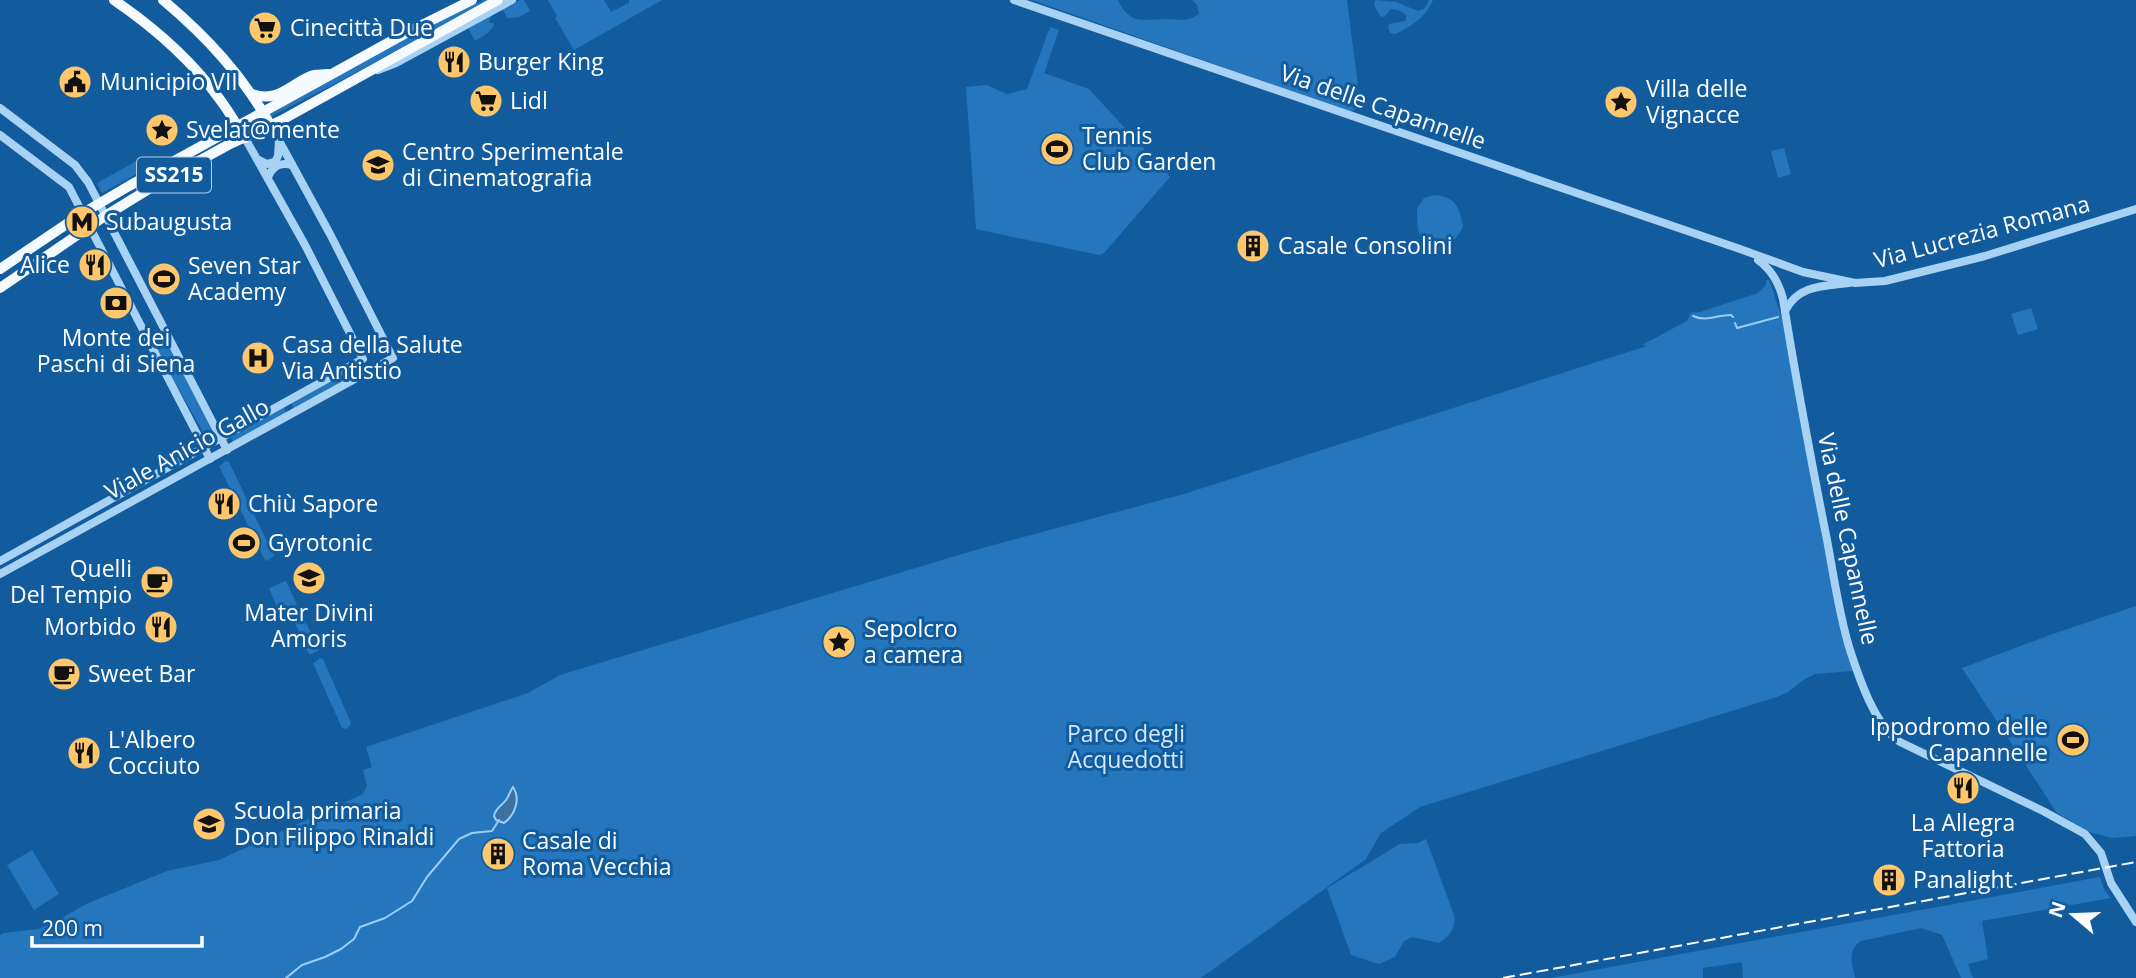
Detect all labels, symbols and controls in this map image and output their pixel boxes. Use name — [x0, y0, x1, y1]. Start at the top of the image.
supermarket icon: Cinecittà Due — [246, 9, 284, 47]
place label: Cinecittà Due — [290, 11, 433, 43]
restaurant icon: Burger King — [435, 43, 473, 81]
place label: Burger King — [478, 45, 604, 77]
street label: Via delle Capannelle — [1276, 56, 1490, 156]
public building icon: Municipio VII — [56, 63, 94, 101]
place label: Municipio VII — [100, 65, 238, 97]
place label: Villa delle Vignacce — [1646, 72, 1747, 130]
supermarket icon: Lidl — [467, 82, 505, 120]
place icon: Villa delle Vignacce — [1602, 83, 1640, 121]
place label: Lidl — [510, 84, 548, 116]
place icon: Svelat@mente — [143, 111, 181, 149]
place label: Svelat@mente — [186, 113, 340, 145]
place label: Tennis Club Garden — [1082, 119, 1216, 177]
sports icon: Tennis Club Garden — [1038, 130, 1076, 168]
place label: Centro Sperimentale di Cinematografia — [402, 135, 624, 193]
school or university icon: Centro Sperimentale di Cinematografia — [359, 146, 397, 184]
road number: SS215 — [137, 158, 211, 192]
street label: Via Lucrezia Romana — [1870, 187, 2093, 275]
metro station icon: Subaugusta — [63, 203, 101, 241]
place label: Subaugusta — [106, 205, 232, 237]
building icon: Casale Consolini — [1234, 227, 1272, 265]
place label: Casale Consolini — [1278, 229, 1452, 261]
restaurant icon: Alice — [76, 246, 114, 284]
place label: Alice — [20, 248, 70, 280]
place label: Seven Star Academy — [188, 249, 302, 307]
sports icon: Seven Star Academy — [145, 260, 183, 298]
bank icon: Monte dei Paschi di Siena — [97, 284, 135, 322]
place label: Monte dei Paschi di Siena — [37, 321, 195, 379]
place label: Casa della Salute Via Antistio — [282, 328, 463, 386]
hospital icon: Casa della Salute Via Antistio — [239, 339, 277, 377]
street label: Viale Anicio Gallo — [99, 390, 274, 506]
street label: Via delle Capannelle — [1811, 430, 1887, 648]
restaurant icon: Chiù Sapore — [205, 485, 243, 523]
place label: Chiù Sapore — [248, 487, 378, 519]
sports icon: Gyrotonic — [225, 524, 263, 562]
place label: Gyrotonic — [268, 526, 372, 558]
place label: Quelli Del Tempio — [10, 552, 132, 610]
school or university icon: Mater Divini Amoris — [290, 559, 328, 597]
cafe icon: Quelli Del Tempio — [138, 563, 176, 601]
place label: Mater Divini Amoris — [244, 596, 374, 654]
restaurant icon: Morbido — [142, 608, 180, 646]
place label: Morbido — [44, 610, 136, 642]
place label: Sepolcro a camera — [864, 612, 963, 670]
place icon: Sepolcro a camera — [820, 623, 858, 661]
cafe icon: Sweet Bar — [45, 655, 83, 693]
place label: Sweet Bar — [88, 657, 196, 689]
place label: Ippodromo delle Capannelle — [1870, 710, 2048, 768]
park label: Parco degli Acquedotti — [1067, 717, 1185, 775]
sports icon: Ippodromo delle Capannelle — [2054, 721, 2092, 759]
place label: L'Albero Cocciuto — [108, 723, 200, 781]
restaurant icon: L'Albero Cocciuto — [65, 734, 103, 772]
restaurant icon: La Allegra Fattoria — [1944, 769, 1982, 807]
place label: Scuola primaria Don Filippo Rinaldi — [234, 794, 434, 852]
school or university icon: Scuola primaria Don Filippo Rinaldi — [190, 805, 228, 843]
place label: La Allegra Fattoria — [1911, 806, 2015, 864]
place label: Casale di Roma Vecchia — [522, 824, 671, 882]
building icon: Casale di Roma Vecchia — [479, 835, 517, 873]
building icon: Panalight — [1870, 861, 1908, 899]
place label: Panalight — [1913, 863, 2013, 895]
north arrow — [2038, 880, 2108, 950]
text: N — [2042, 898, 2072, 921]
scale bar — [32, 904, 201, 948]
text: 200 m — [42, 914, 103, 942]

